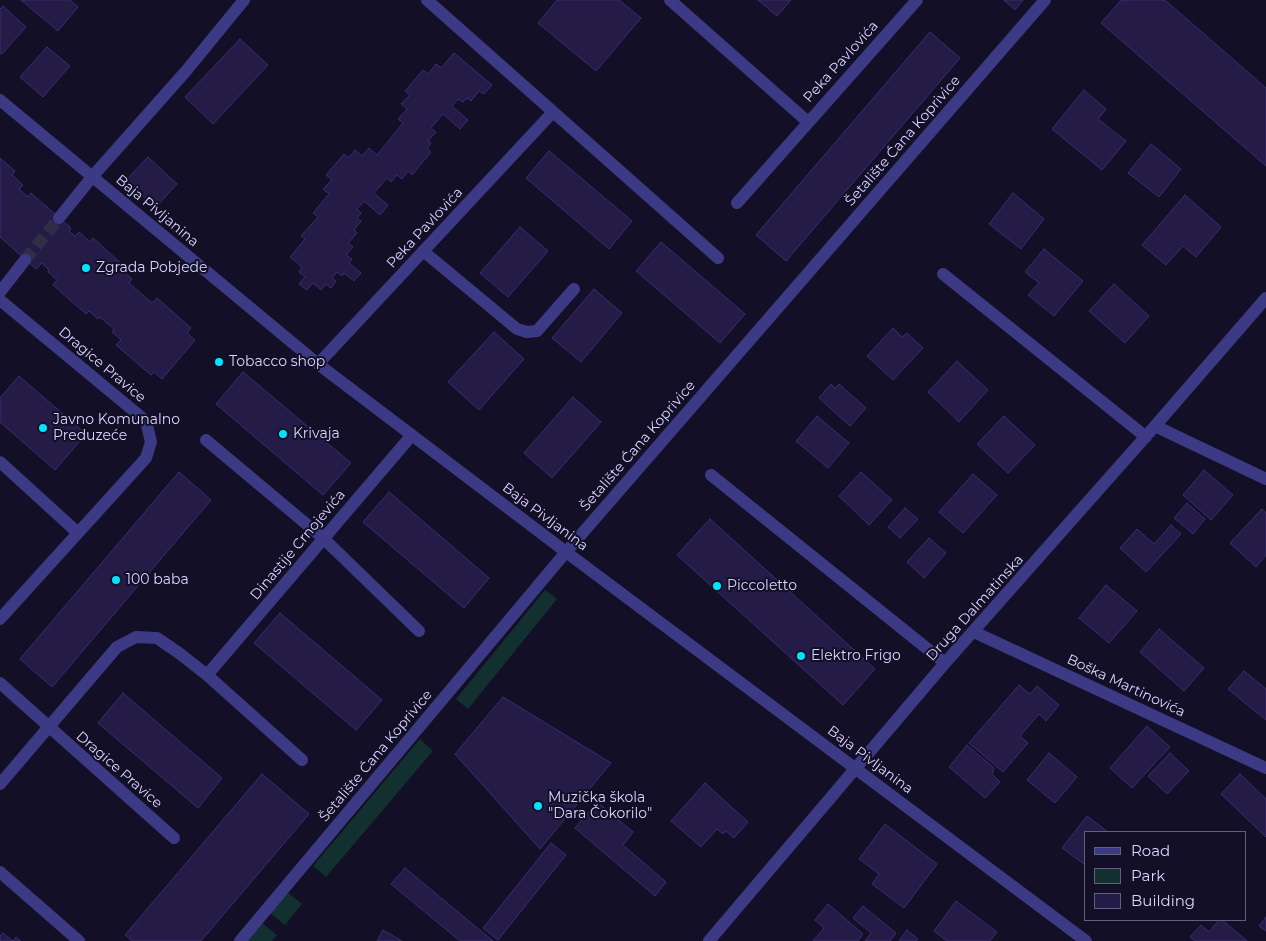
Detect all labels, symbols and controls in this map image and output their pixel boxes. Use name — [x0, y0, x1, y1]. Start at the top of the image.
street label: Peka Pavlovića — [800, 18, 882, 106]
street label: Šetalište Ćana Koprivice — [842, 73, 964, 209]
street label: Baja Pivljanina — [112, 172, 202, 250]
street label: Peka Pavlovića — [383, 184, 467, 272]
place label: Zgrada Pobjede — [96, 260, 208, 276]
marker: Zgrada Pobjede — [80, 262, 92, 274]
street label: Dragice Pravice — [55, 324, 149, 406]
place label: Tobacco shop — [229, 354, 325, 370]
marker: Tobacco shop — [213, 356, 225, 368]
street label: Šetalište Ćana Koprivice — [577, 378, 699, 514]
place label: Javno Komunalno Preduzeće — [53, 412, 180, 444]
marker: Javno Komunalno Preduzeće — [37, 422, 49, 434]
place label: Krivaja — [293, 426, 340, 442]
marker: Krivaja — [277, 428, 289, 440]
street label: Baja Pivljanina — [499, 479, 591, 555]
street label: Dinastije Crnojevića — [247, 487, 349, 603]
street label: Druga Dalmatinska — [923, 551, 1027, 665]
place label: 100 baba — [126, 572, 189, 588]
marker: 100 baba — [110, 574, 122, 586]
place label: Piccoletto — [727, 578, 797, 594]
marker: Piccoletto — [711, 580, 723, 592]
place label: Elektro Frigo — [811, 648, 901, 664]
marker: Elektro Frigo — [795, 650, 807, 662]
street label: Boška Martinovića — [1064, 651, 1188, 721]
street label: Šetalište Ćana Koprivice — [316, 687, 436, 825]
street label: Baja Pivljanina — [824, 722, 916, 798]
street label: Dragice Pravice — [73, 728, 165, 812]
place label: Muzička škola "Dara Čokorilo" — [548, 790, 652, 822]
marker: Muzička škola "Dara Čokorilo" — [532, 800, 544, 812]
legend — [1084, 831, 1246, 921]
text: Road — [1131, 841, 1170, 860]
text: Park — [1131, 866, 1165, 885]
text: Building — [1131, 891, 1195, 910]

